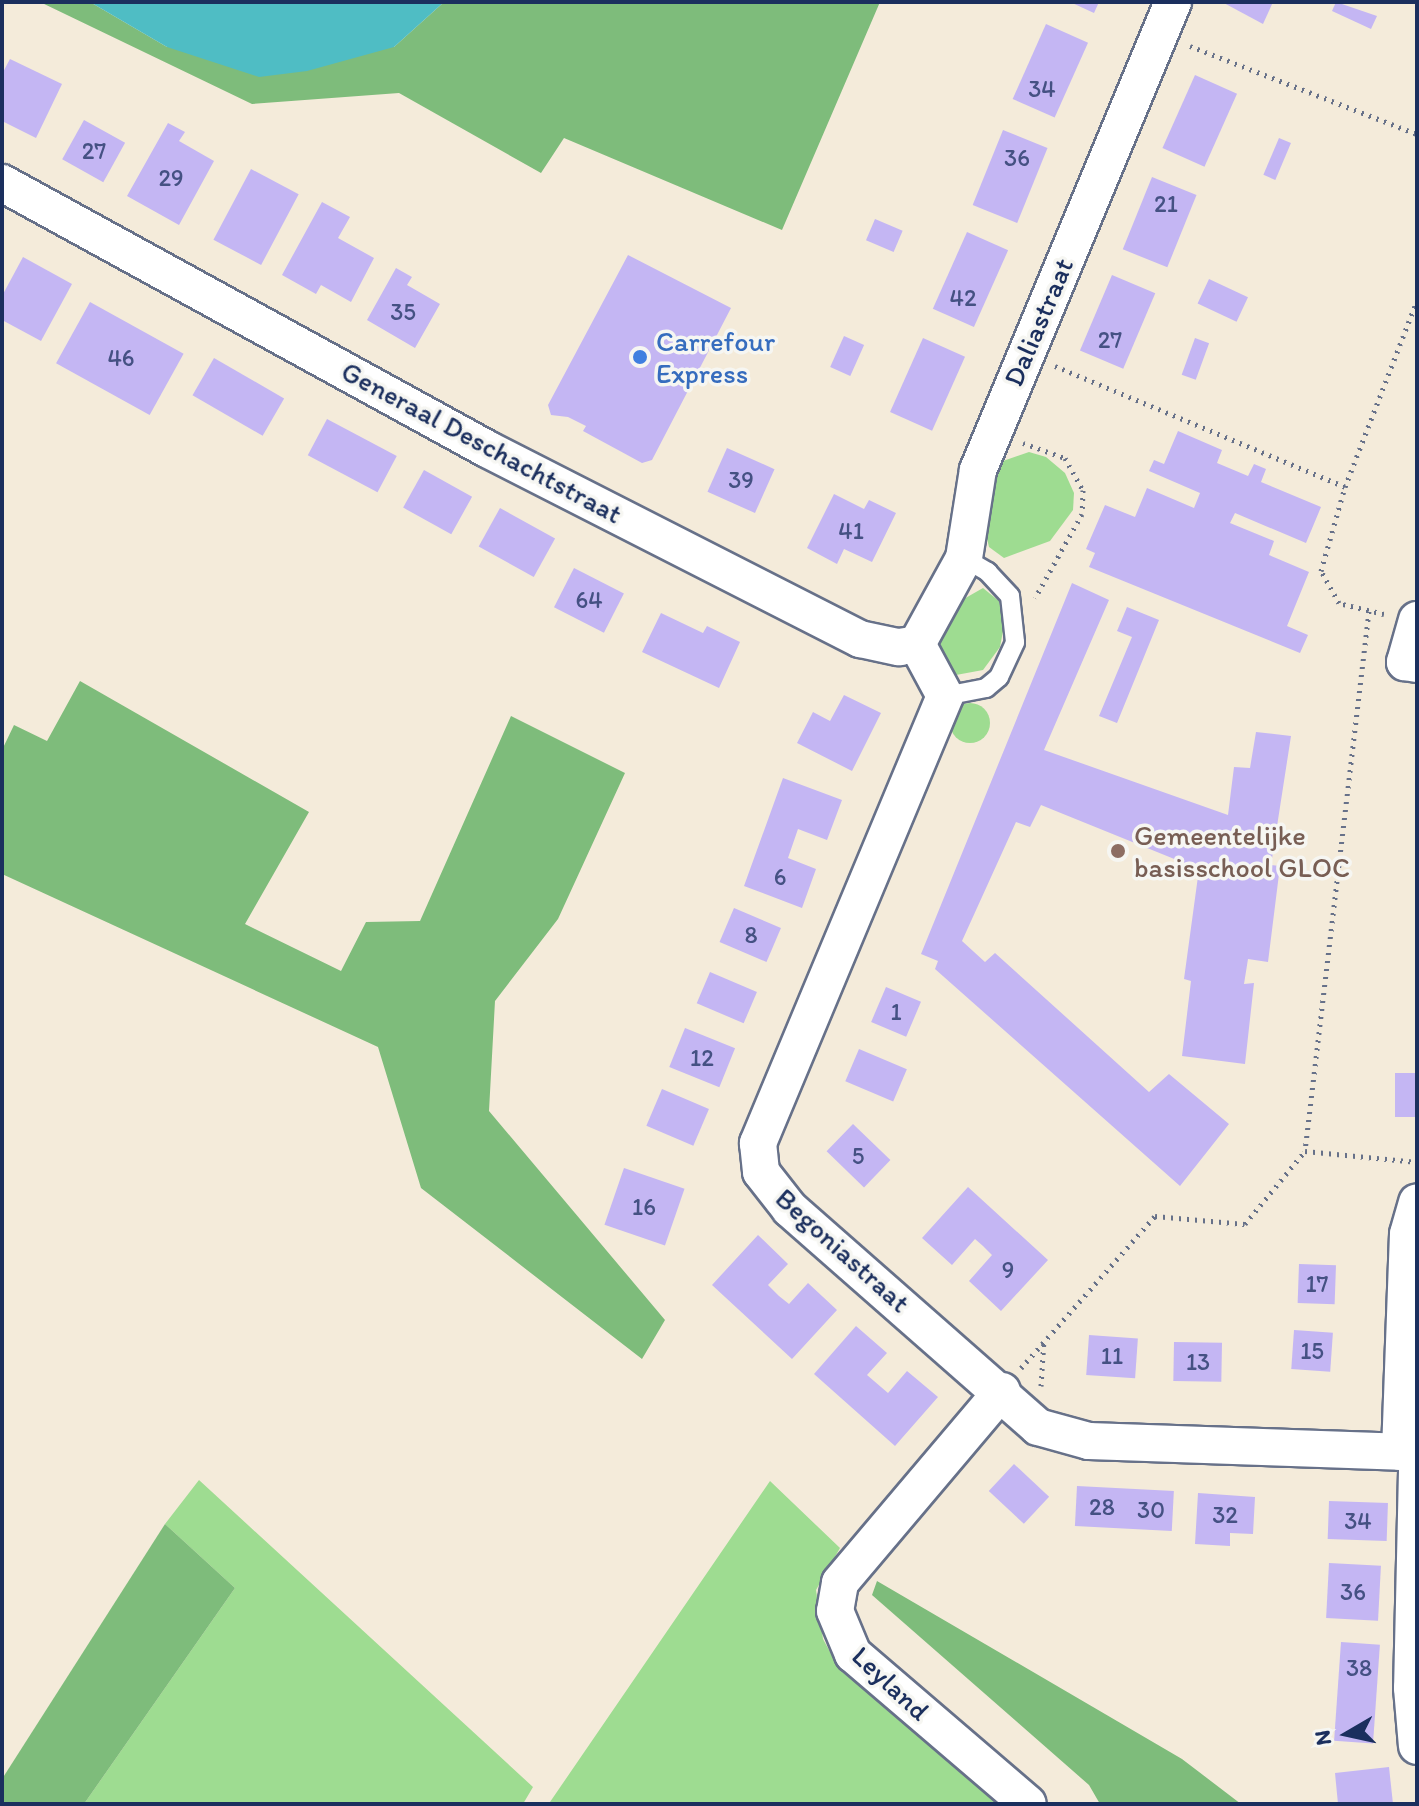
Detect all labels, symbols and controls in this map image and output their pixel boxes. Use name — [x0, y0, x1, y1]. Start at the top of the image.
house number: 34 — [1028, 75, 1056, 103]
house number: 27 — [82, 137, 106, 165]
house number: 36 — [1004, 144, 1030, 172]
house number: 29 — [158, 164, 184, 192]
house number: 21 — [1154, 190, 1178, 218]
street label: Daliastraat — [996, 253, 1080, 391]
house number: 42 — [949, 284, 977, 312]
house number: 35 — [390, 298, 416, 326]
place label: Carrefour Express — [656, 324, 775, 390]
house number: 27 — [1098, 326, 1122, 354]
house number: 46 — [107, 344, 135, 372]
marker: Carrefour Express — [631, 348, 649, 366]
street label: Generaal Deschachtstraat — [336, 354, 628, 530]
house number: 39 — [728, 466, 754, 494]
house number: 41 — [838, 517, 864, 545]
house number: 64 — [575, 586, 603, 614]
place label: Gemeentelijke basisschool GLOC — [1134, 818, 1350, 884]
marker: Gemeentelijke basisschool GLOC — [1109, 842, 1127, 860]
house number: 6 — [774, 863, 786, 891]
house number: 8 — [744, 921, 758, 949]
house number: 1 — [890, 998, 902, 1026]
house number: 12 — [690, 1044, 714, 1072]
house number: 5 — [852, 1142, 864, 1170]
street label: Begoniastraat — [769, 1181, 917, 1319]
house number: 16 — [632, 1193, 656, 1221]
house number: 9 — [1002, 1256, 1014, 1284]
house number: 17 — [1305, 1270, 1329, 1298]
house number: 15 — [1300, 1337, 1324, 1365]
house number: 11 — [1101, 1342, 1123, 1370]
house number: 13 — [1186, 1348, 1210, 1376]
house number: 28 — [1089, 1493, 1115, 1521]
house number: 30 — [1137, 1496, 1165, 1524]
house number: 32 — [1212, 1501, 1238, 1529]
house number: 34 — [1344, 1507, 1372, 1535]
house number: 36 — [1340, 1578, 1366, 1606]
street label: Leyland — [845, 1639, 937, 1727]
house number: 38 — [1346, 1654, 1372, 1682]
north arrow — [1307, 1694, 1387, 1774]
text: N — [1308, 1728, 1337, 1747]

